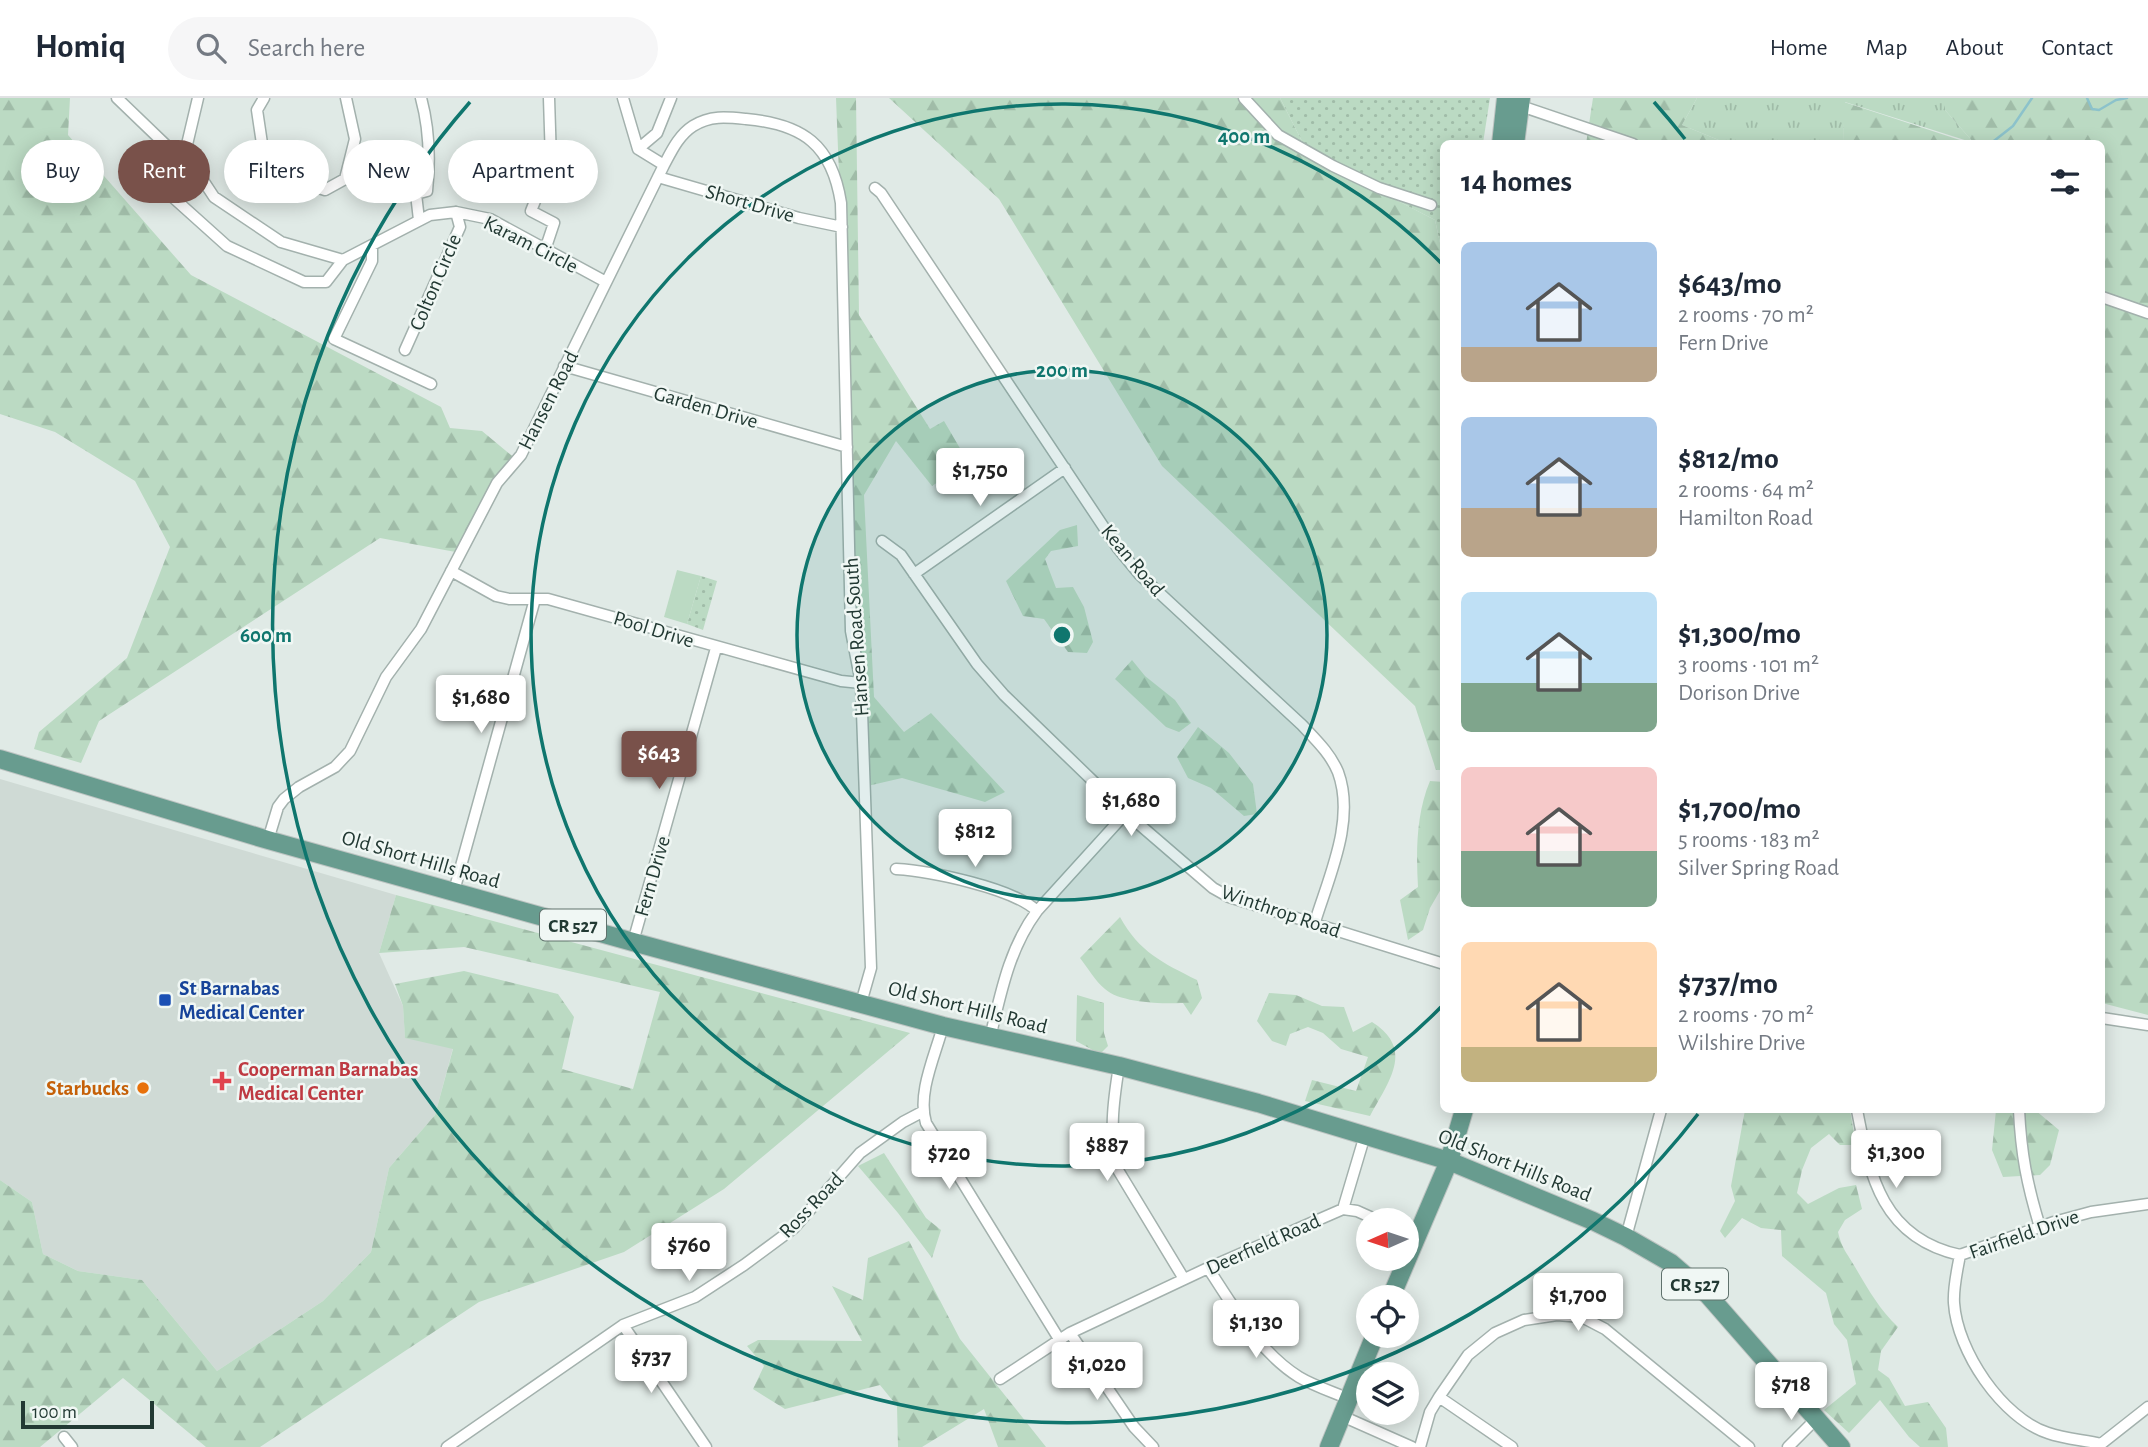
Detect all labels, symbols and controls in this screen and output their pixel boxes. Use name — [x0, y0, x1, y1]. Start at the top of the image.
search box — [168, 17, 658, 80]
icon: search — [192, 29, 230, 67]
text: Homiq — [35, 31, 126, 64]
text: Search here — [248, 35, 365, 61]
text: Home — [1770, 36, 1828, 60]
text: Map — [1866, 36, 1908, 60]
text: About — [1946, 36, 2003, 60]
text: Contact — [2041, 36, 2113, 60]
text: 400 m — [1218, 126, 1270, 147]
chip: Buy — [21, 140, 104, 203]
chip: Rent — [118, 140, 210, 203]
chip: Filters — [224, 140, 329, 203]
chip: New — [343, 140, 434, 203]
chip: Apartment — [448, 140, 598, 203]
icon: filters — [2046, 163, 2084, 201]
text: 14 homes — [1461, 167, 1572, 197]
street label: Short Drive — [703, 181, 797, 226]
street label: Karam Circle — [480, 212, 581, 277]
street label: Colton Circle — [406, 231, 465, 333]
text: $643/mo — [1678, 269, 1782, 299]
icon: home — [1517, 270, 1601, 354]
text: 2 rooms · 70 m² — [1678, 304, 1814, 327]
text: Fern Drive — [1678, 332, 1769, 355]
street label: Hansen Road — [515, 347, 582, 453]
text: 200 m — [1036, 360, 1088, 381]
street label: Garden Drive — [651, 383, 760, 432]
text: $812/mo — [1678, 444, 1779, 474]
icon: home — [1517, 445, 1601, 529]
pin: $1,750 — [923, 448, 1037, 508]
text: $1,750 — [952, 459, 1008, 482]
text: 2 rooms · 64 m² — [1678, 479, 1814, 502]
text: Hamilton Road — [1678, 507, 1813, 530]
street label: Kean Road — [1097, 521, 1168, 600]
street label: Hansen Road South — [840, 557, 873, 717]
street label: Pool Drive — [611, 607, 697, 652]
text: $1,300/mo — [1678, 619, 1801, 649]
icon: home — [1517, 620, 1601, 704]
centre of rings — [1050, 623, 1074, 647]
text: 600 m — [240, 625, 292, 646]
text: 3 rooms · 101 m² — [1678, 654, 1819, 677]
pin: $1,680 — [424, 676, 538, 735]
text: Dorison Drive — [1678, 682, 1800, 705]
text: $1,680 — [452, 686, 510, 709]
pin: $643 — [618, 732, 700, 791]
text: $643 — [638, 742, 680, 765]
pin: $1,680 — [1074, 778, 1188, 838]
text: $1,680 — [1102, 789, 1160, 812]
text: $1,700/mo — [1678, 794, 1801, 824]
icon: home — [1517, 795, 1601, 879]
pin: $812 — [934, 810, 1016, 869]
text: $812 — [955, 820, 995, 843]
street label: Old Short Hills Road — [339, 827, 502, 892]
text: 5 rooms · 183 m² — [1678, 829, 1819, 852]
street label: Fern Drive — [631, 833, 674, 919]
text: Silver Spring Road — [1678, 857, 1839, 880]
street label: Winthrop Road — [1218, 881, 1344, 942]
road number: CR 527 — [540, 910, 606, 940]
text: $737/mo — [1678, 969, 1778, 999]
icon: home — [1517, 970, 1601, 1054]
place label: St Barnabas Medical Center — [179, 978, 305, 1023]
street label: Old Short Hills Road — [886, 978, 1050, 1037]
marker: St Barnabas Medical Center — [157, 992, 173, 1008]
text: 2 rooms · 70 m² — [1678, 1004, 1814, 1027]
text: Wilshire Drive — [1678, 1032, 1805, 1055]
place label: Cooperman Barnabas Medical Center — [238, 1059, 418, 1104]
marker: Cooperman Barnabas Medical Center — [212, 1071, 232, 1091]
place label: Starbucks — [46, 1078, 129, 1099]
marker: Starbucks — [135, 1080, 151, 1096]
pin: $887 — [1066, 1124, 1148, 1183]
street label: Old Short Hills Road — [1435, 1125, 1595, 1206]
pin: $1,300 — [1839, 1130, 1953, 1190]
pin: $720 — [908, 1132, 990, 1191]
text: $887 — [1086, 1134, 1128, 1157]
text: $1,300 — [1867, 1141, 1925, 1164]
text: $720 — [927, 1142, 971, 1165]
street label: Ross Road — [775, 1168, 847, 1242]
street label: Fairfield Drive — [1967, 1206, 2082, 1263]
north arrow — [1356, 1208, 1419, 1270]
map controls — [1356, 1208, 1419, 1425]
street label: Deerfield Road — [1203, 1210, 1323, 1279]
pin: $760 — [648, 1224, 730, 1283]
text: $760 — [667, 1234, 711, 1257]
road number: CR 527 — [1662, 1268, 1728, 1300]
pin: $1,700 — [1521, 1274, 1635, 1333]
text: $1,700 — [1549, 1284, 1607, 1307]
button: locate — [1356, 1285, 1419, 1348]
pin: $1,130 — [1199, 1300, 1313, 1360]
text: $1,130 — [1229, 1311, 1283, 1334]
pin: $737 — [610, 1336, 692, 1395]
pin: $1,020 — [1040, 1342, 1154, 1402]
text: $737 — [631, 1346, 671, 1369]
text: $1,020 — [1068, 1353, 1126, 1376]
button: layers — [1356, 1362, 1419, 1425]
pin: $718 — [1750, 1362, 1832, 1422]
text: $718 — [1771, 1373, 1811, 1396]
scale bar — [21, 1398, 154, 1430]
text: 100 m — [32, 1403, 77, 1422]

